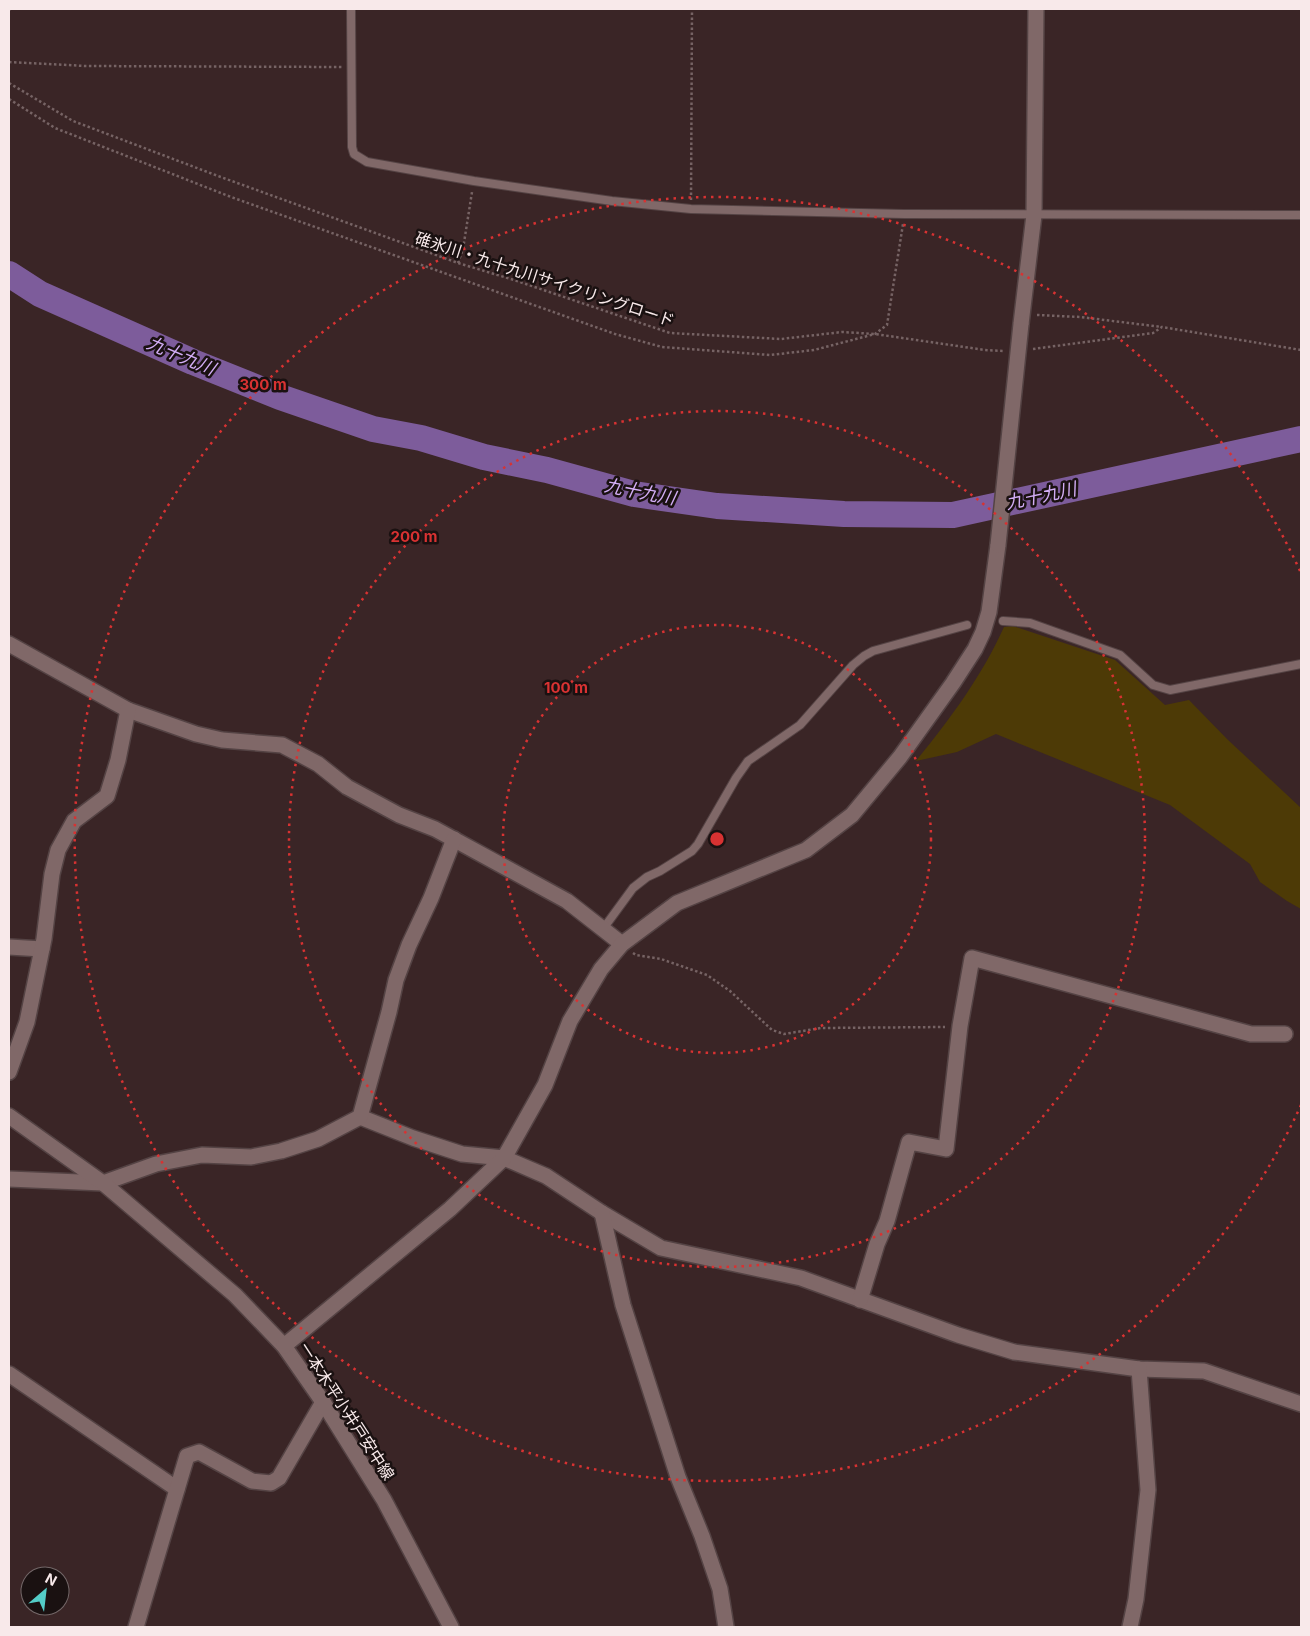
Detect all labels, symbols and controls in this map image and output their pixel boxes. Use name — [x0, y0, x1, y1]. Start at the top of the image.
street label: 碓氷川・九十九川サイクリングロード — [413, 228, 677, 330]
water label: 九十九川 — [144, 332, 220, 380]
text: 300 m — [239, 375, 287, 394]
water label: 九十九川 — [603, 474, 679, 509]
water label: 九十九川 — [1003, 477, 1080, 513]
text: 200 m — [391, 527, 437, 546]
text: 100 m — [544, 678, 588, 697]
centre of rings — [708, 830, 726, 848]
street label: 一本木平小井戸安中線 — [295, 1338, 399, 1484]
north arrow — [20, 1566, 70, 1616]
text: N — [43, 1569, 60, 1589]

